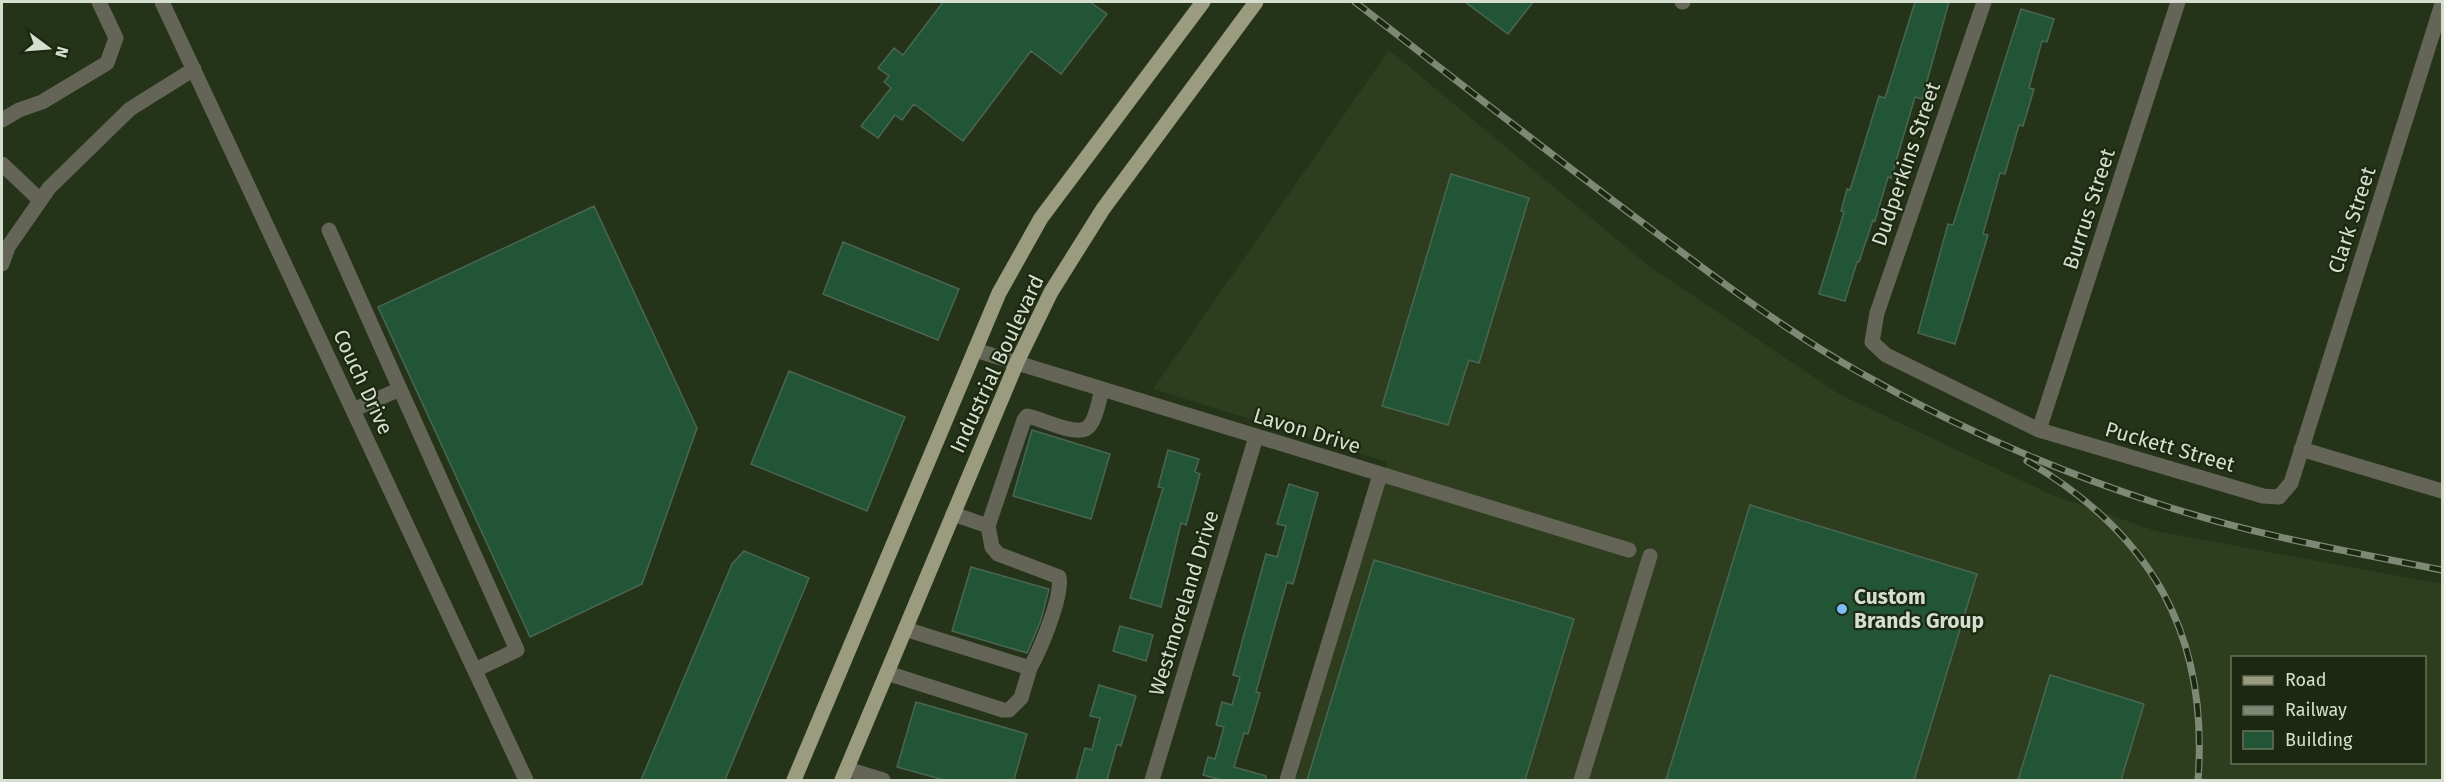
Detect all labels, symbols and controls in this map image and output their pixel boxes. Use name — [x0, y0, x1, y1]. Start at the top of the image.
north arrow — [18, 18, 78, 78]
text: N — [51, 44, 73, 60]
street label: Dudperkins Street — [1866, 78, 1946, 249]
street label: Burrus Street — [2057, 145, 2121, 273]
street label: Clark Street — [2323, 163, 2382, 277]
street label: Industrial Boulevard — [944, 271, 1050, 457]
street label: Couch Drive — [327, 325, 399, 439]
street label: Lavon Drive — [1250, 402, 1364, 460]
street label: Puckett Street — [2102, 416, 2238, 478]
street label: Westmoreland Drive — [1143, 507, 1225, 699]
place label: Custom Brands Group — [1854, 584, 1984, 634]
marker: Custom Brands Group — [1835, 602, 1849, 616]
legend — [2231, 656, 2426, 764]
text: Road — [2285, 669, 2327, 691]
text: Railway — [2285, 699, 2347, 721]
text: Building — [2285, 729, 2353, 751]

